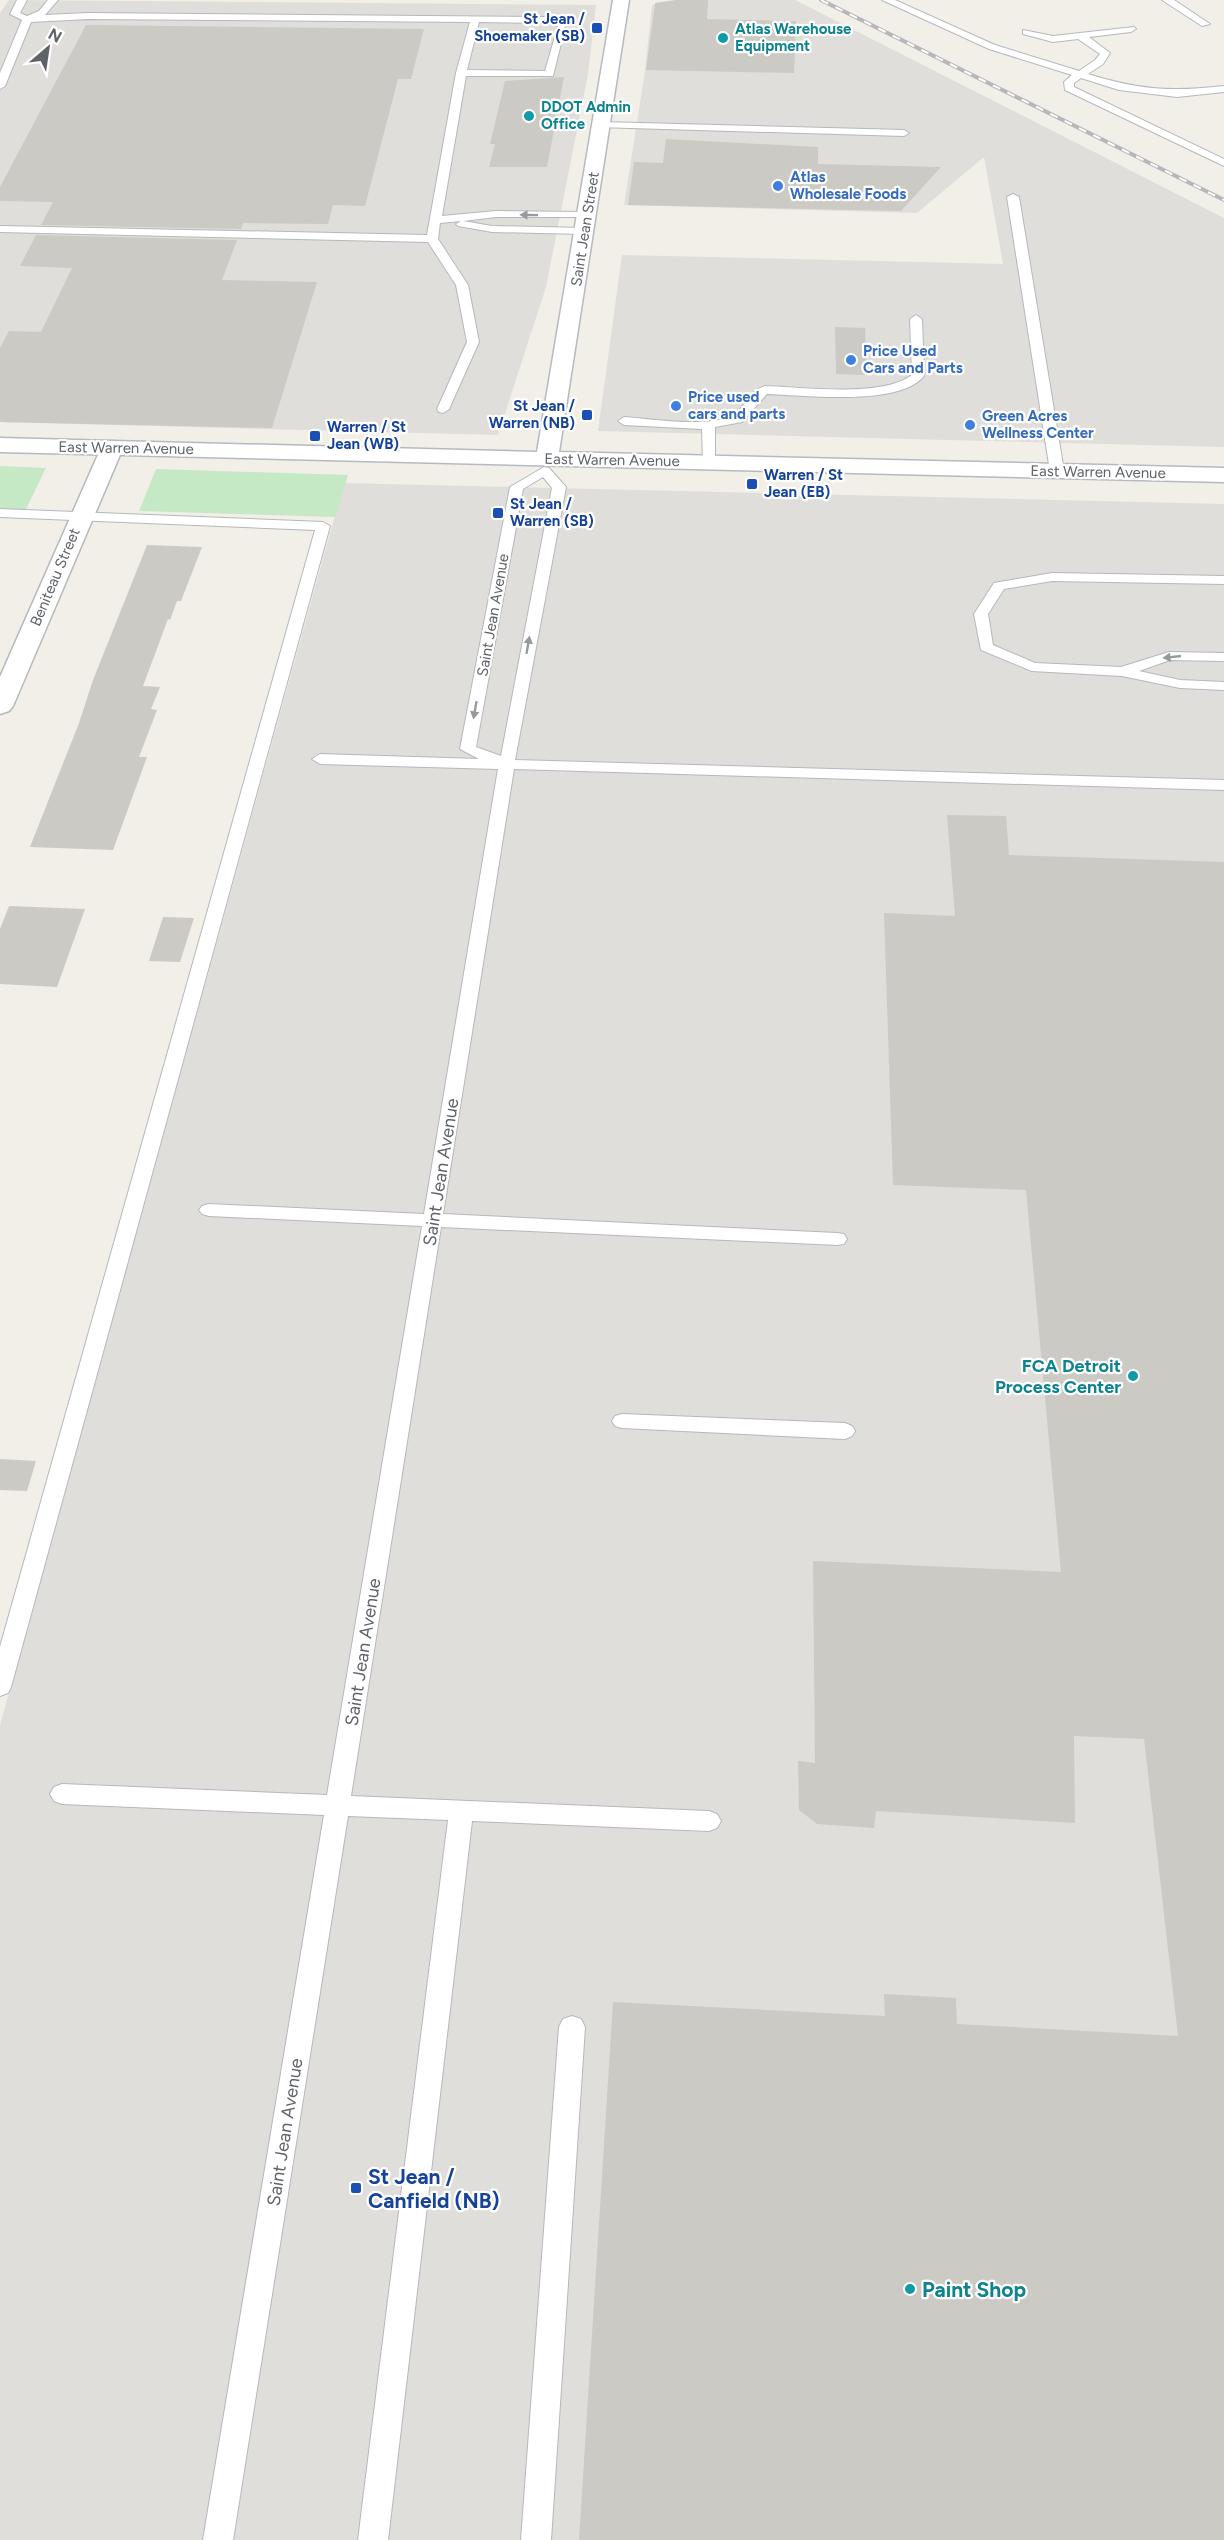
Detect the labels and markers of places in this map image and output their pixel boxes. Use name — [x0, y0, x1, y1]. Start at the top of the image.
place label: St Jean / Shoemaker (SB) — [474, 10, 586, 45]
place label: Atlas Warehouse Equipment — [735, 20, 852, 55]
marker: St Jean / Shoemaker (SB) — [590, 21, 604, 35]
marker: Atlas Warehouse Equipment — [716, 31, 730, 45]
place label: DDOT Admin Office — [541, 98, 631, 133]
marker: DDOT Admin Office — [522, 109, 536, 123]
place label: Atlas Wholesale Foods — [790, 168, 906, 203]
marker: Atlas Wholesale Foods — [771, 179, 785, 193]
place label: Price Used Cars and Parts — [863, 342, 963, 377]
marker: Price Used Cars and Parts — [844, 353, 858, 367]
place label: Price used cars and parts — [688, 388, 785, 423]
place label: St Jean / Warren (NB) — [489, 397, 576, 432]
marker: Price used cars and parts — [669, 399, 683, 413]
place label: Green Acres Wellness Center — [982, 407, 1094, 442]
marker: St Jean / Warren (NB) — [580, 408, 594, 422]
place label: Warren / St Jean (WB) — [327, 418, 406, 453]
marker: Green Acres Wellness Center — [963, 418, 977, 432]
marker: Warren / St Jean (WB) — [308, 429, 322, 443]
place label: Warren / St Jean (EB) — [764, 466, 843, 501]
marker: Warren / St Jean (EB) — [745, 477, 759, 491]
place label: St Jean / Warren (SB) — [510, 495, 594, 530]
marker: St Jean / Warren (SB) — [491, 506, 505, 520]
place label: FCA Detroit Process Center — [995, 1355, 1121, 1398]
marker: FCA Detroit Process Center — [1126, 1369, 1140, 1383]
place label: St Jean / Canfield (NB) — [368, 2164, 500, 2213]
marker: St Jean / Canfield (NB) — [349, 2181, 363, 2195]
place label: Paint Shop — [922, 2277, 1026, 2302]
marker: Paint Shop — [903, 2282, 917, 2296]

